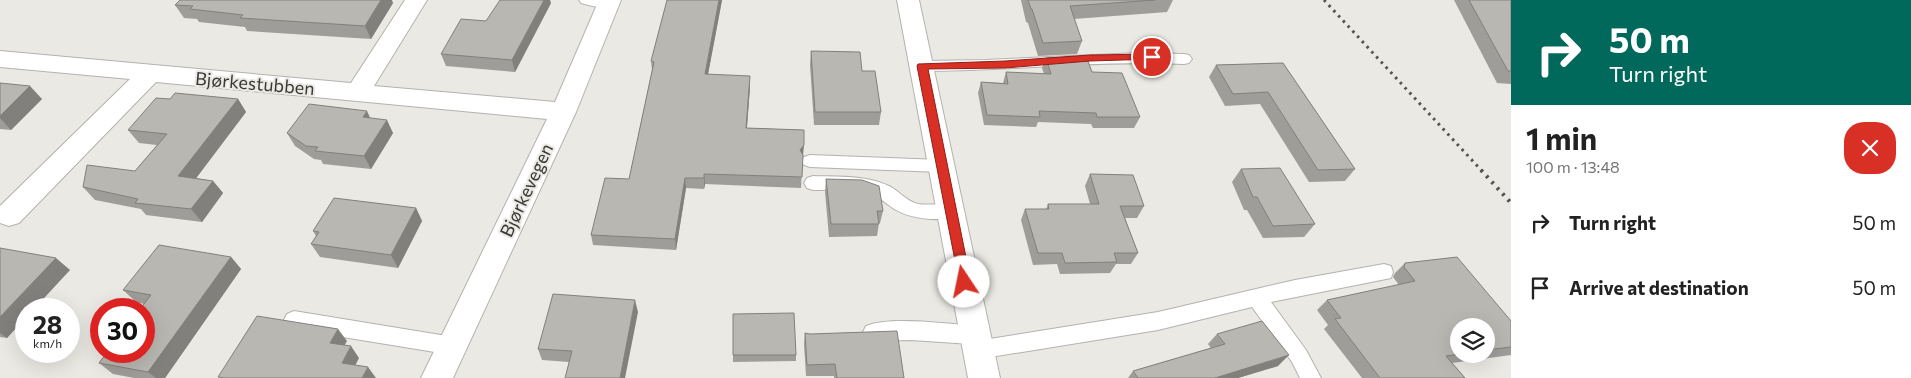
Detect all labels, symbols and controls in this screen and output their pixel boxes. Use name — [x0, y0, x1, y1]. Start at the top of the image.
text: 50 m — [1609, 17, 1690, 60]
icon: right — [1526, 20, 1591, 85]
pin — [1131, 36, 1173, 78]
icon: arrive — [1138, 43, 1166, 71]
text: Turn right — [1609, 60, 1707, 87]
street label: Bjørkestubben — [194, 67, 316, 99]
text: 1 min — [1526, 119, 1597, 156]
button: close — [1844, 122, 1896, 174]
street label: Bjørkevegen — [495, 140, 557, 240]
text: 100 m · 13:48 — [1526, 157, 1620, 176]
icon: right — [1526, 209, 1554, 237]
text: Turn right — [1569, 211, 1656, 234]
text: 50 m — [1852, 211, 1896, 234]
position arrow — [937, 255, 989, 307]
icon: arrive — [1526, 274, 1554, 302]
text: Arrive at destination — [1569, 276, 1749, 299]
text: 50 m — [1852, 276, 1896, 299]
speed limit sign: 30 — [90, 298, 155, 363]
text: 28 — [33, 309, 62, 339]
map controls — [1450, 318, 1495, 363]
button: layers — [1450, 318, 1495, 363]
text: km/h — [33, 336, 62, 350]

